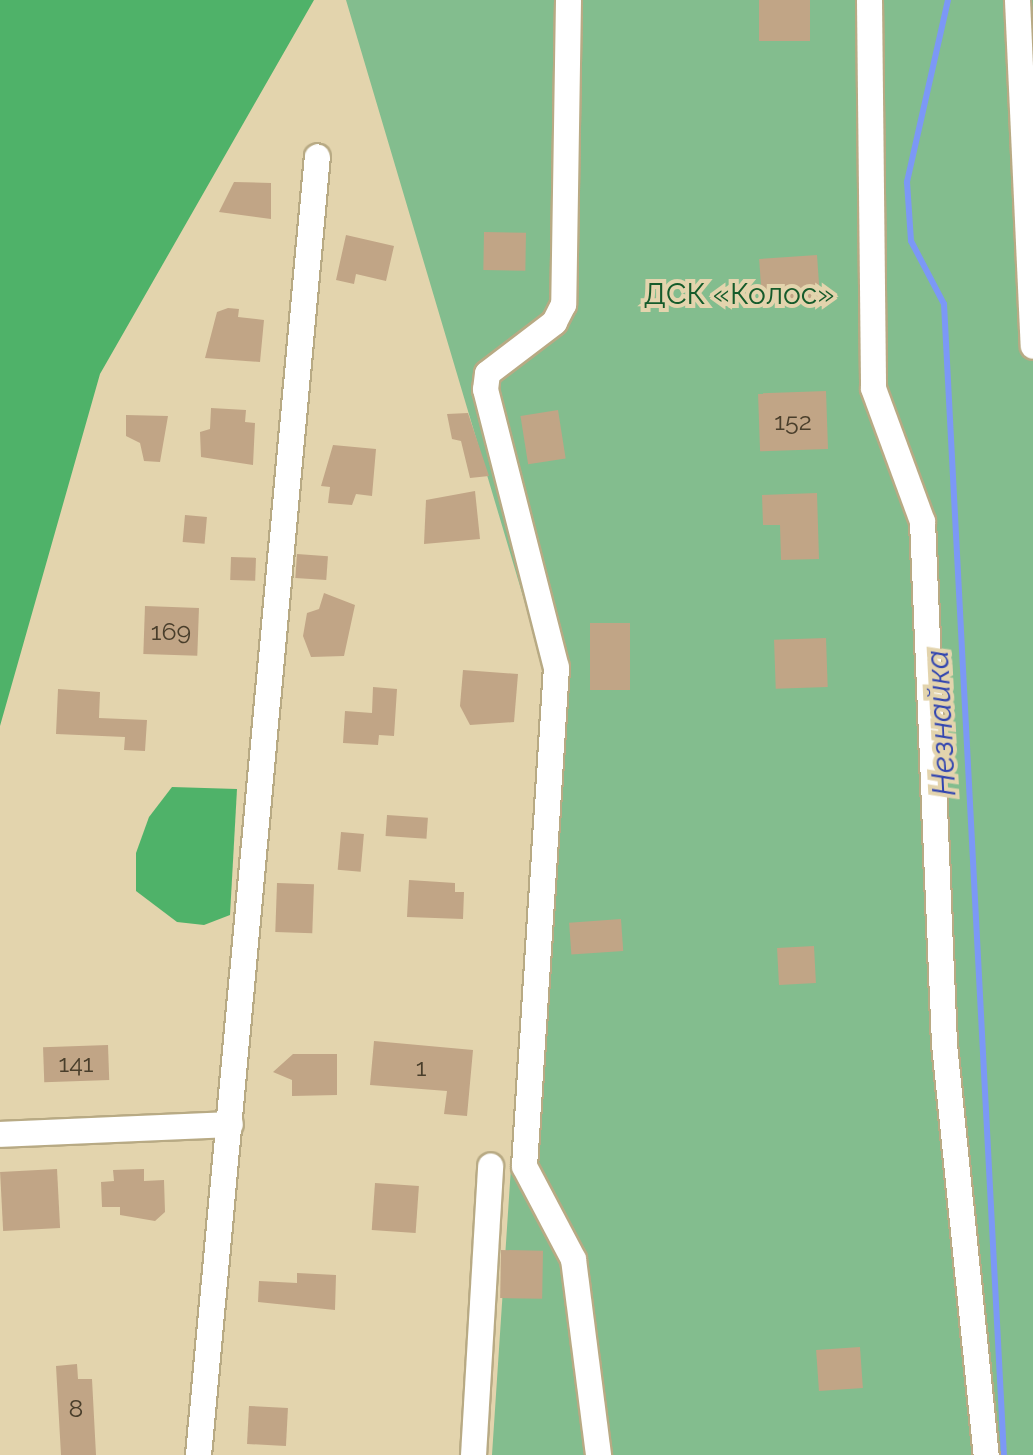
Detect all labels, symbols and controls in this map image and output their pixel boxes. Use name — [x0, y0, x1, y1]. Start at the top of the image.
park label: ДСК «Колос» — [643, 276, 835, 312]
house number: 152 — [774, 406, 812, 436]
house number: 169 — [151, 616, 191, 646]
water label: Незнайка — [918, 649, 964, 797]
house number: 141 — [58, 1048, 94, 1078]
house number: 1 — [416, 1052, 426, 1082]
house number: 8 — [69, 1393, 83, 1423]

